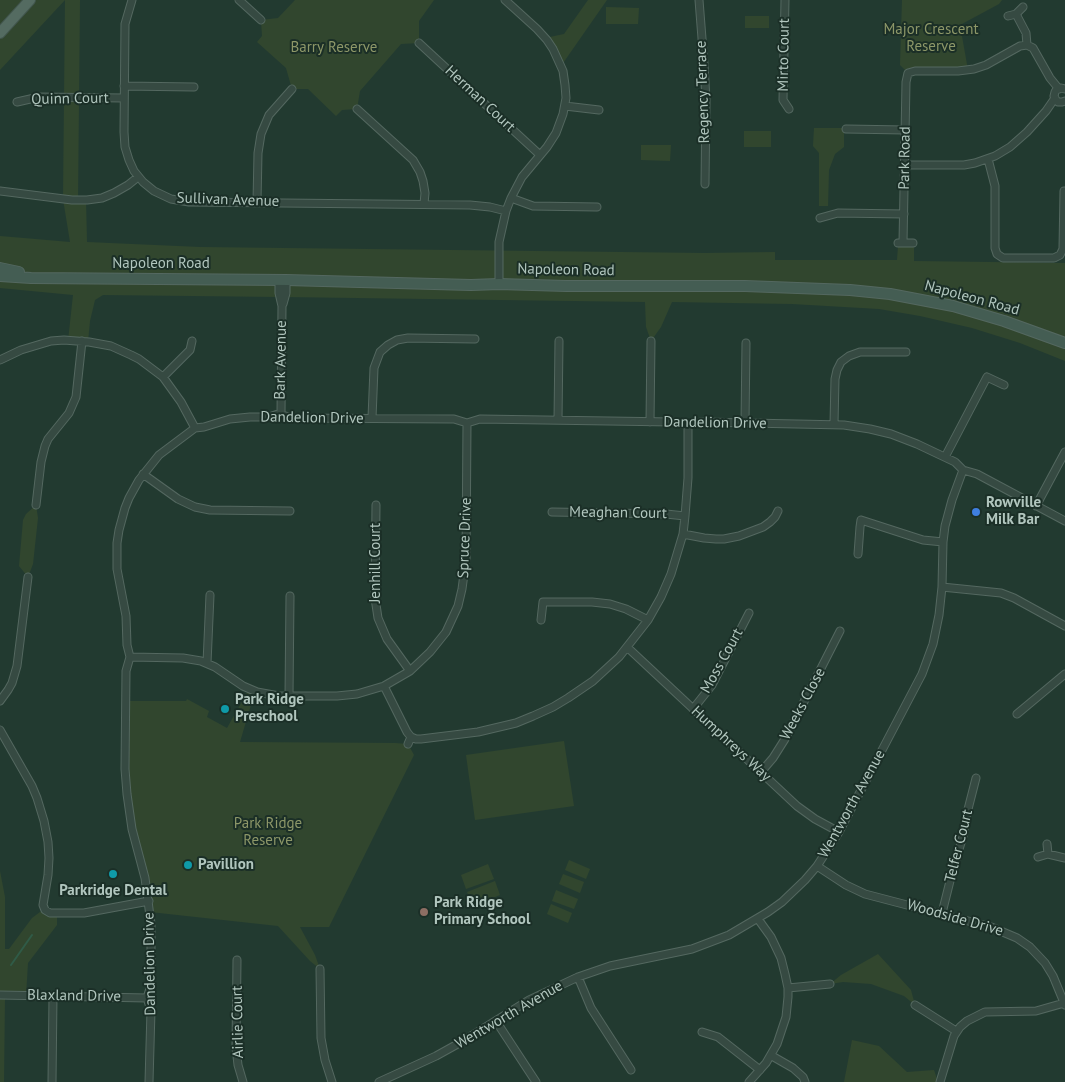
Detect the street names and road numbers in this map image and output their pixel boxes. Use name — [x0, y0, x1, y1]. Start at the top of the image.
street label: Mirto Court — [774, 18, 794, 92]
street label: Regency Terrace — [692, 40, 714, 144]
street label: Herman Court — [441, 62, 519, 136]
street label: Quinn Court — [31, 89, 109, 109]
street label: Park Road — [895, 126, 915, 190]
street label: Sullivan Avenue — [176, 189, 280, 211]
street label: Napoleon Road — [112, 255, 210, 273]
street label: Napoleon Road — [517, 260, 615, 280]
street label: Napoleon Road — [923, 277, 1021, 319]
street label: Bark Avenue — [271, 320, 291, 400]
street label: Dandelion Drive — [260, 408, 364, 428]
street label: Dandelion Drive — [663, 413, 767, 433]
street label: Spruce Drive — [455, 497, 475, 579]
street label: Meaghan Court — [569, 503, 667, 523]
street label: Jenhill Court — [367, 523, 385, 603]
street label: Moss Court — [697, 625, 747, 697]
street label: Weeks Close — [776, 665, 830, 743]
street label: Humphreys Way — [687, 702, 775, 786]
street label: Wentworth Avenue — [815, 747, 889, 861]
street label: Telfer Court — [941, 808, 977, 884]
street label: Woodside Drive — [905, 896, 1005, 940]
street label: Dandelion Drive — [140, 912, 160, 1016]
street label: Wentworth Avenue — [452, 977, 566, 1053]
street label: Airlie Court — [228, 985, 248, 1059]
street label: Blaxland Drive — [27, 986, 121, 1006]

